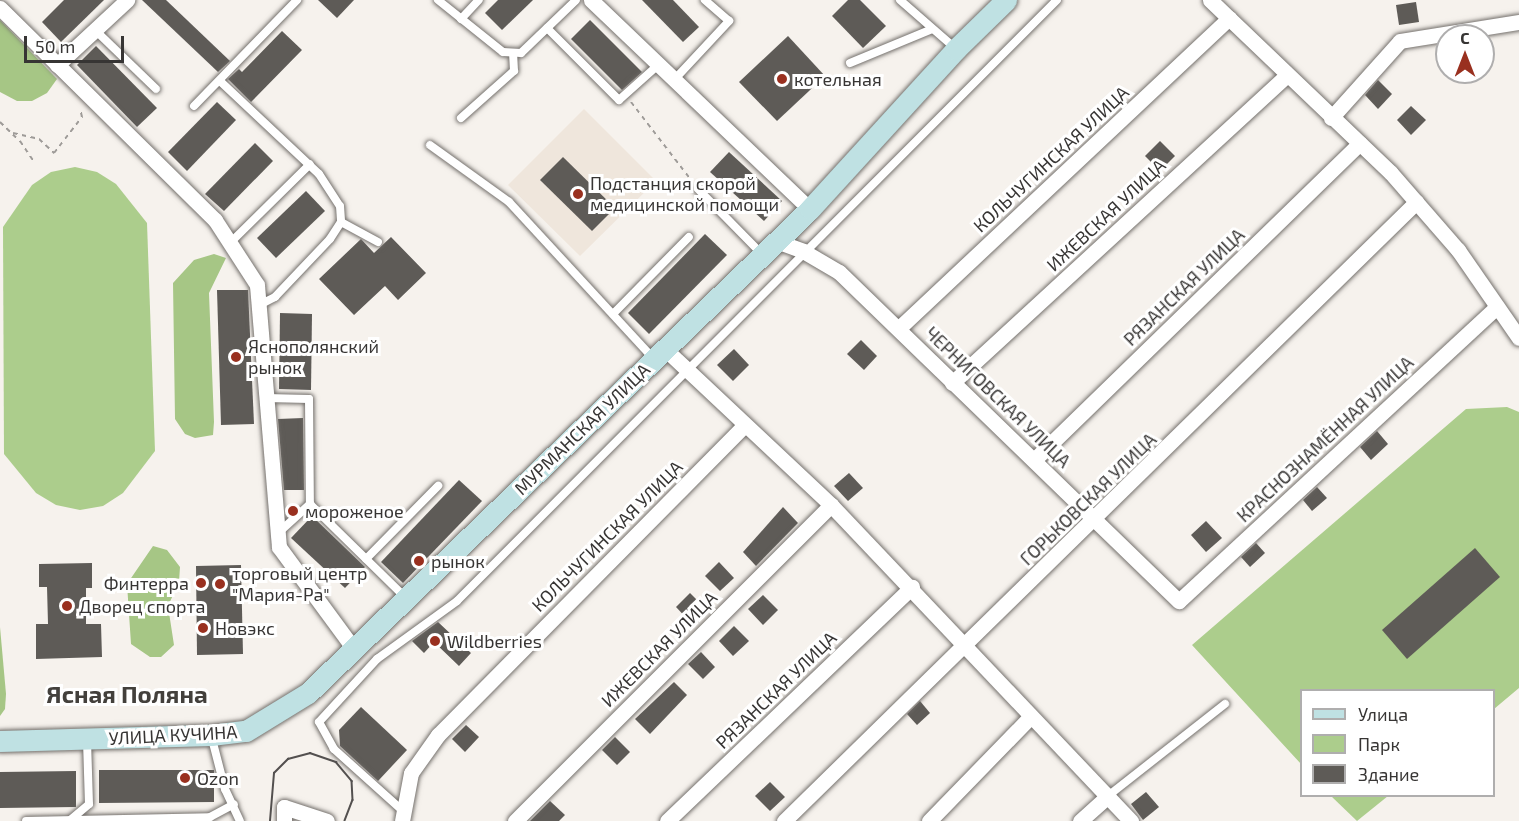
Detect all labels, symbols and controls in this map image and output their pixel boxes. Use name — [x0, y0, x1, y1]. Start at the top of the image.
scale bar — [27, 24, 128, 62]
north arrow — [1435, 24, 1495, 84]
text: С — [1460, 28, 1470, 47]
text: 50 m — [35, 35, 75, 57]
place label: котельная — [794, 68, 882, 90]
marker: котельная — [775, 72, 789, 86]
street label: КОЛЬЧУГИНСКАЯ УЛИЦА — [969, 81, 1133, 237]
street label: ИЖЕВСКАЯ УЛИЦА — [1042, 154, 1170, 276]
place label: Подстанция скорой медицинской помощи — [590, 173, 779, 216]
marker: Подстанция скорой медицинской помощи — [571, 187, 585, 201]
street label: РЯЗАНСКАЯ УЛИЦА — [1119, 224, 1249, 350]
street label: ЧЕРНИГОВСКАЯ УЛИЦА — [921, 322, 1075, 472]
place label: Яснополянский рынок — [248, 336, 379, 378]
marker: Яснополянский рынок — [229, 350, 243, 364]
street label: КРАСНОЗНАМЁННАЯ УЛИЦА — [1232, 352, 1418, 526]
street label: МУРМАНСКАЯ УЛИЦА — [510, 359, 654, 499]
street label: ГОРЬКОВСКАЯ УЛИЦА — [1016, 428, 1160, 570]
street label: КОЛЬЧУГИНСКАЯ УЛИЦА — [527, 456, 687, 616]
place label: мороженое — [305, 500, 404, 522]
marker: мороженое — [286, 504, 300, 518]
place label: рынок — [431, 550, 485, 572]
marker: рынок — [412, 554, 426, 568]
place label: торговый центр "Мария-Ра" — [232, 563, 368, 606]
place label: Финтерра — [104, 572, 189, 594]
marker: Финтерра — [194, 576, 208, 590]
marker: торговый центр "Мария-Ра" — [213, 577, 227, 591]
street label: ИЖЕВСКАЯ УЛИЦА — [597, 587, 721, 711]
place label: Дворец спорта — [79, 595, 205, 617]
marker: Дворец спорта — [60, 599, 74, 613]
place label: Новэкс — [215, 617, 275, 639]
marker: Новэкс — [196, 621, 210, 635]
street label: РЯЗАНСКАЯ УЛИЦА — [711, 627, 841, 753]
place label: Wildberries — [447, 630, 542, 652]
marker: Wildberries — [428, 634, 442, 648]
district label: Ясная Поляна — [46, 680, 208, 708]
legend — [1300, 689, 1495, 797]
text: Улица — [1358, 703, 1408, 725]
street label: УЛИЦА КУЧИНА — [108, 721, 238, 749]
text: Парк — [1358, 733, 1400, 755]
text: Здание — [1358, 763, 1419, 785]
place label: Ozon — [197, 767, 239, 789]
marker: Ozon — [178, 771, 192, 785]

